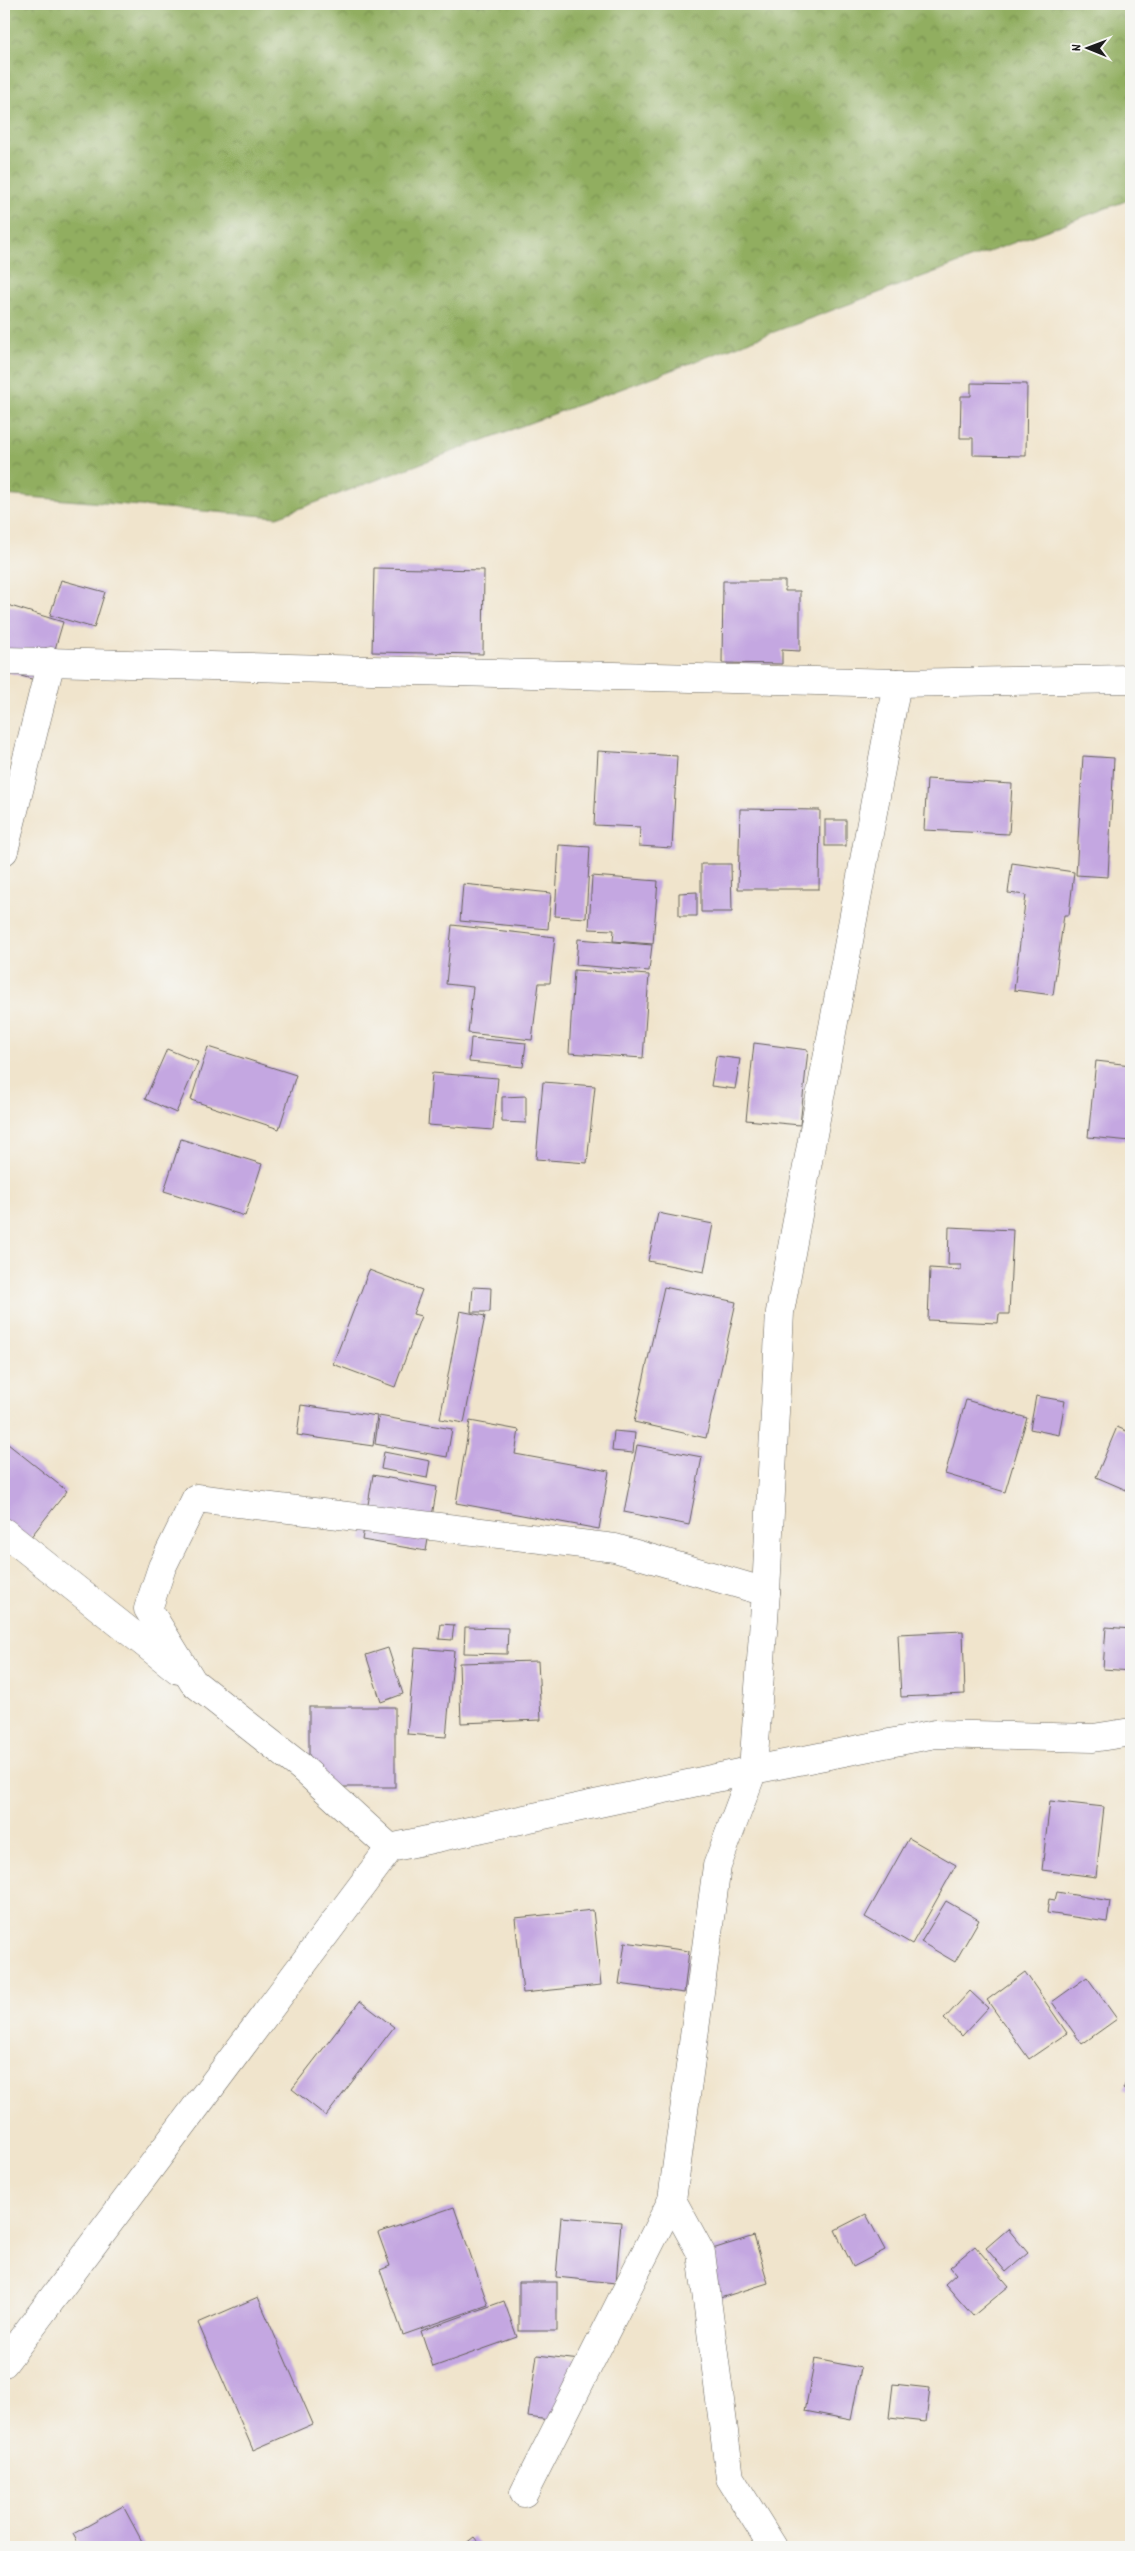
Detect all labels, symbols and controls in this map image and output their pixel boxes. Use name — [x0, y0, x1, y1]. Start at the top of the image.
north arrow — [1062, 22, 1112, 72]
text: N — [1067, 44, 1087, 51]

